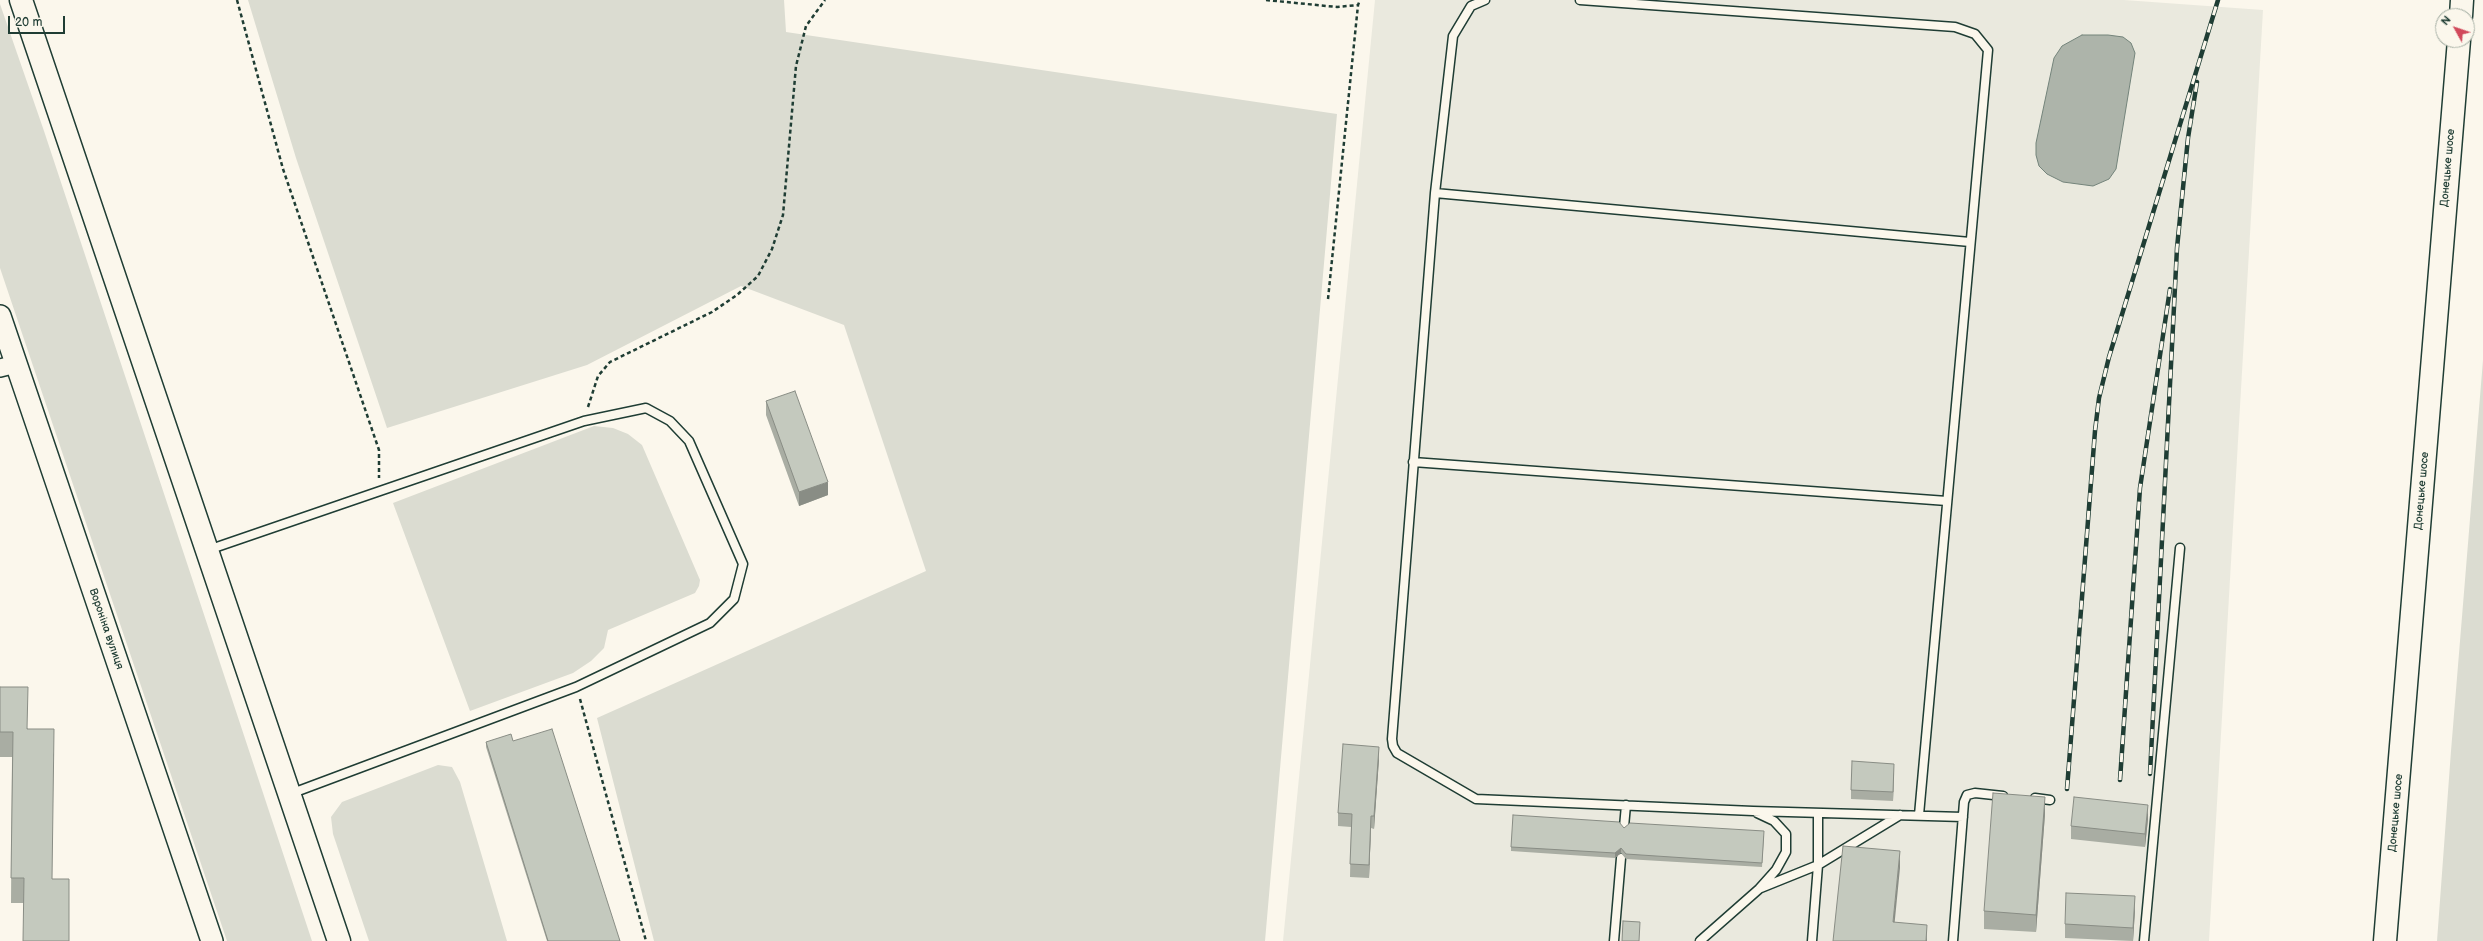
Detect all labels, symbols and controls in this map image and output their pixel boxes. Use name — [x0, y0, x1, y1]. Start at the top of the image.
scale bar — [10, 8, 67, 34]
north arrow — [2435, 8, 2475, 48]
text: N — [2439, 13, 2454, 28]
text: 20 m — [15, 15, 42, 30]
street label: Донецьке шосе — [2438, 128, 2458, 208]
street label: Донецьке шосе — [2412, 451, 2432, 531]
street label: Вороніна вулиця — [86, 587, 126, 671]
street label: Донецьке шосе — [2386, 773, 2406, 853]

